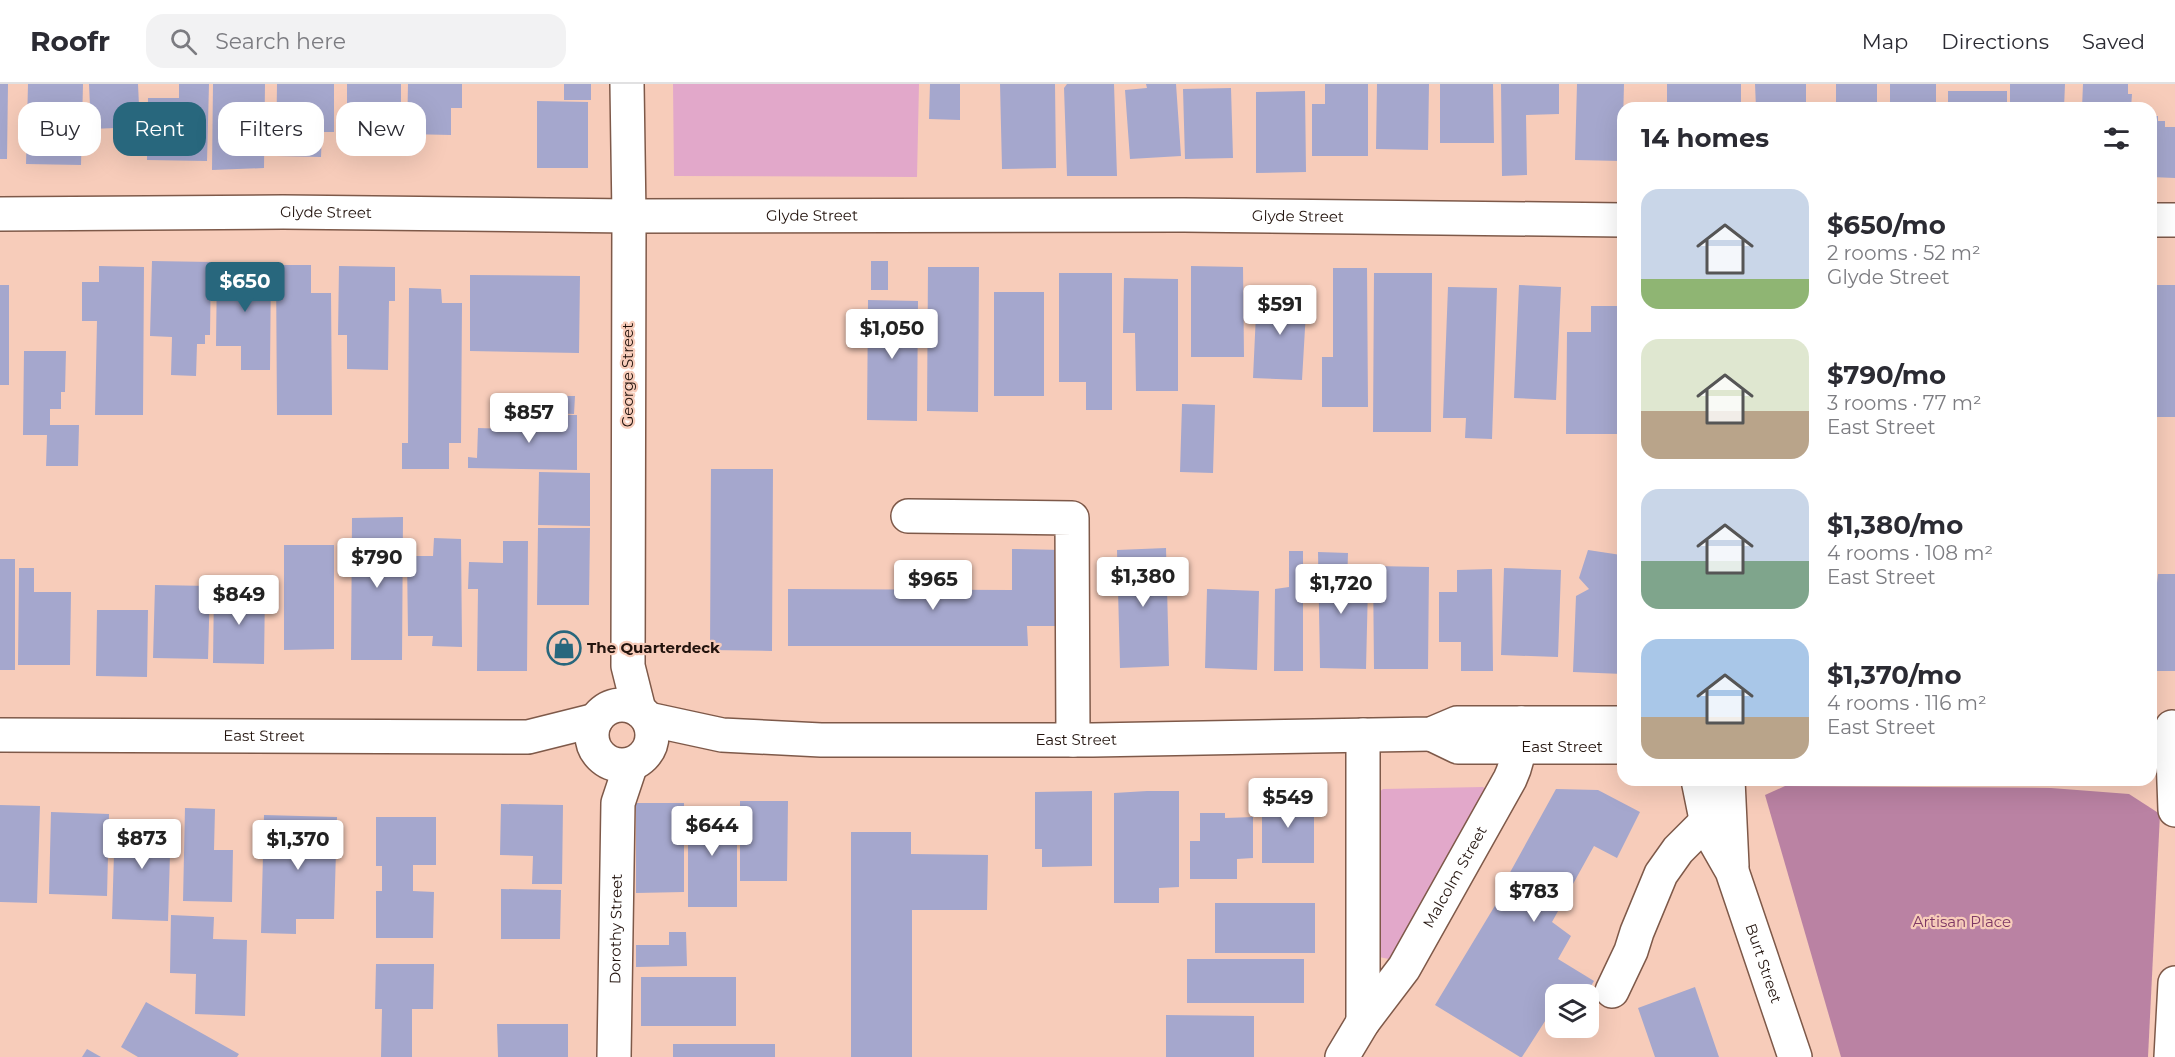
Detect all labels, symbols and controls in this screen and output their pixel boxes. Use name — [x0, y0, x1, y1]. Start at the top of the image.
search box — [146, 14, 566, 68]
text: Roofr — [30, 24, 110, 58]
icon: search — [167, 25, 200, 58]
text: Search here — [215, 28, 346, 55]
text: Map — [1862, 29, 1908, 54]
text: Directions — [1941, 29, 2049, 54]
text: Saved — [2082, 29, 2145, 54]
chip: Buy — [18, 102, 101, 156]
chip: Rent — [113, 102, 206, 156]
chip: Filters — [218, 102, 324, 156]
chip: New — [336, 102, 426, 156]
text: 14 homes — [1641, 122, 1769, 154]
icon: filters — [2100, 122, 2133, 155]
street label: Glyde Street — [280, 202, 372, 222]
street label: Glyde Street — [766, 206, 858, 225]
street label: Glyde Street — [1252, 206, 1344, 226]
text: $650/mo — [1827, 209, 1946, 241]
icon: home — [1689, 213, 1761, 285]
text: 2 rooms · 52 m² — [1827, 241, 1981, 265]
pin: $650 — [209, 262, 281, 313]
text: Glyde Street — [1827, 265, 1950, 289]
text: $650 — [220, 269, 270, 293]
pin: $591 — [1244, 285, 1316, 336]
text: $591 — [1257, 292, 1303, 316]
pin: $1,050 — [843, 309, 941, 360]
text: $1,050 — [860, 316, 924, 340]
street label: George Street — [618, 323, 637, 427]
text: $790/mo — [1827, 359, 1946, 391]
icon: home — [1689, 363, 1761, 435]
text: 3 rooms · 77 m² — [1827, 391, 1982, 415]
pin: $857 — [493, 393, 565, 444]
text: $857 — [504, 400, 554, 424]
text: East Street — [1827, 415, 1936, 439]
text: $1,380/mo — [1827, 509, 1963, 541]
icon: home — [1689, 513, 1761, 585]
pin: $790 — [341, 538, 413, 589]
text: 4 rooms · 108 m² — [1827, 541, 1993, 565]
text: $790 — [351, 545, 403, 569]
pin: $1,380 — [1094, 557, 1192, 608]
pin: $965 — [897, 560, 969, 611]
text: $1,380 — [1111, 564, 1175, 588]
pin: $1,720 — [1292, 564, 1390, 615]
text: East Street — [1827, 565, 1936, 589]
text: $965 — [908, 567, 958, 591]
text: $1,720 — [1309, 571, 1373, 595]
pin: $849 — [203, 575, 275, 626]
text: $849 — [213, 582, 265, 606]
shop icon: The Quarterdeck — [546, 630, 582, 666]
place label: The Quarterdeck — [587, 638, 720, 657]
text: $1,370/mo — [1827, 659, 1961, 691]
icon: home — [1689, 663, 1761, 735]
text: 4 rooms · 116 m² — [1827, 691, 1987, 715]
text: East Street — [1827, 715, 1936, 739]
street label: East Street — [223, 726, 305, 745]
street label: East Street — [1035, 730, 1117, 749]
street label: East Street — [1521, 737, 1603, 756]
pin: $549 — [1252, 778, 1324, 829]
text: $549 — [1262, 785, 1314, 809]
pin: $644 — [676, 806, 748, 857]
text: $644 — [685, 813, 739, 837]
pin: $873 — [106, 819, 178, 870]
pin: $1,370 — [249, 820, 347, 871]
street label: Malcolm Street — [1418, 822, 1491, 931]
text: $873 — [117, 826, 167, 850]
text: $1,370 — [266, 827, 330, 851]
pin: $783 — [1498, 872, 1570, 923]
street label: Dorothy Street — [605, 874, 626, 984]
text: $783 — [1509, 879, 1559, 903]
park label: Artisan Place — [1913, 912, 2011, 931]
street label: Burt Street — [1741, 921, 1786, 1006]
map controls — [1545, 984, 1599, 1038]
button: layers — [1545, 984, 1599, 1038]

